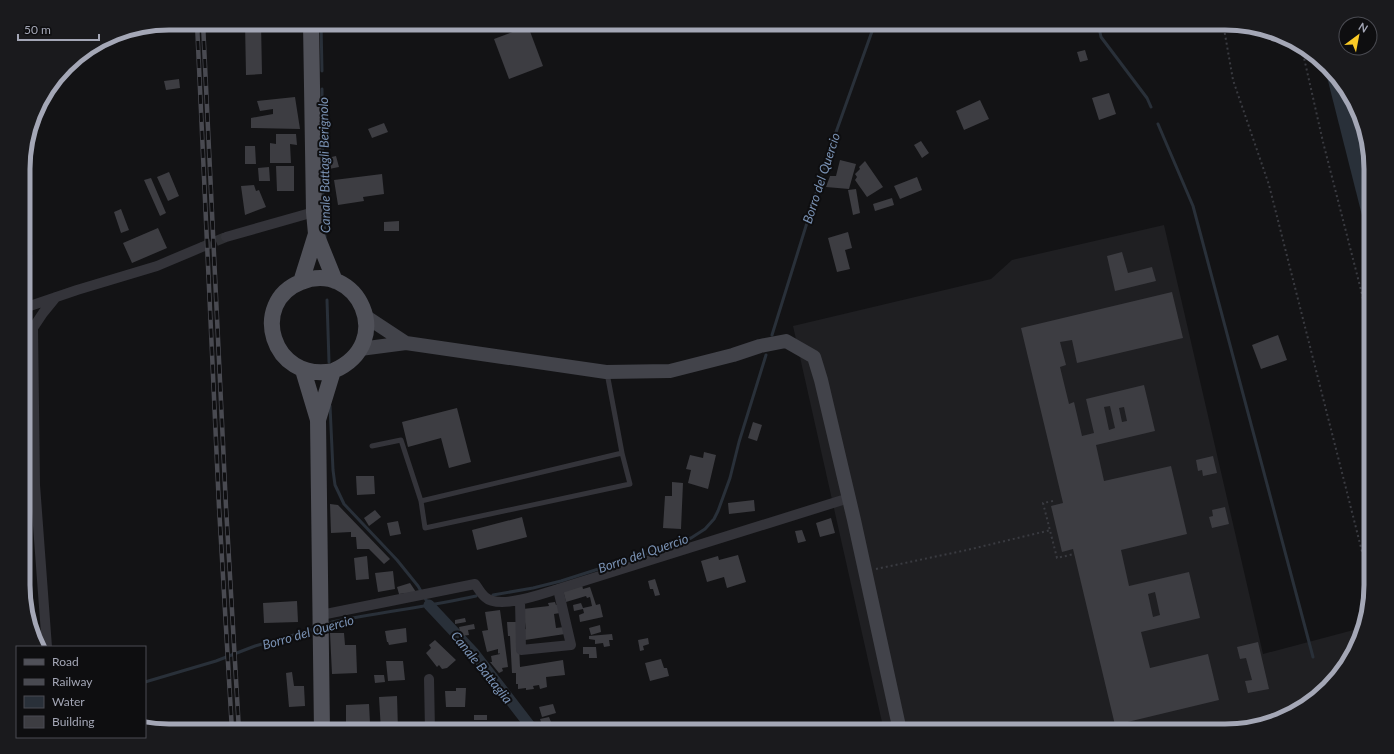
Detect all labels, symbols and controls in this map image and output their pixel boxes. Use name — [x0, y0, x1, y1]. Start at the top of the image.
scale bar — [18, 16, 99, 42]
north arrow — [1338, 16, 1378, 56]
text: N — [1357, 19, 1371, 35]
text: 50 m — [24, 22, 51, 37]
water label: Canale Battagli Berignolo — [315, 97, 333, 233]
water label: Borro del Quercio — [799, 130, 843, 225]
water label: Borro del Quercio — [596, 530, 691, 576]
water label: Borro del Quercio — [260, 611, 356, 653]
water label: Canale Battaglia — [448, 628, 516, 707]
legend — [16, 646, 146, 738]
text: Road — [52, 654, 79, 669]
text: Railway — [52, 674, 93, 689]
text: Water — [52, 694, 85, 709]
text: Building — [52, 714, 95, 729]

